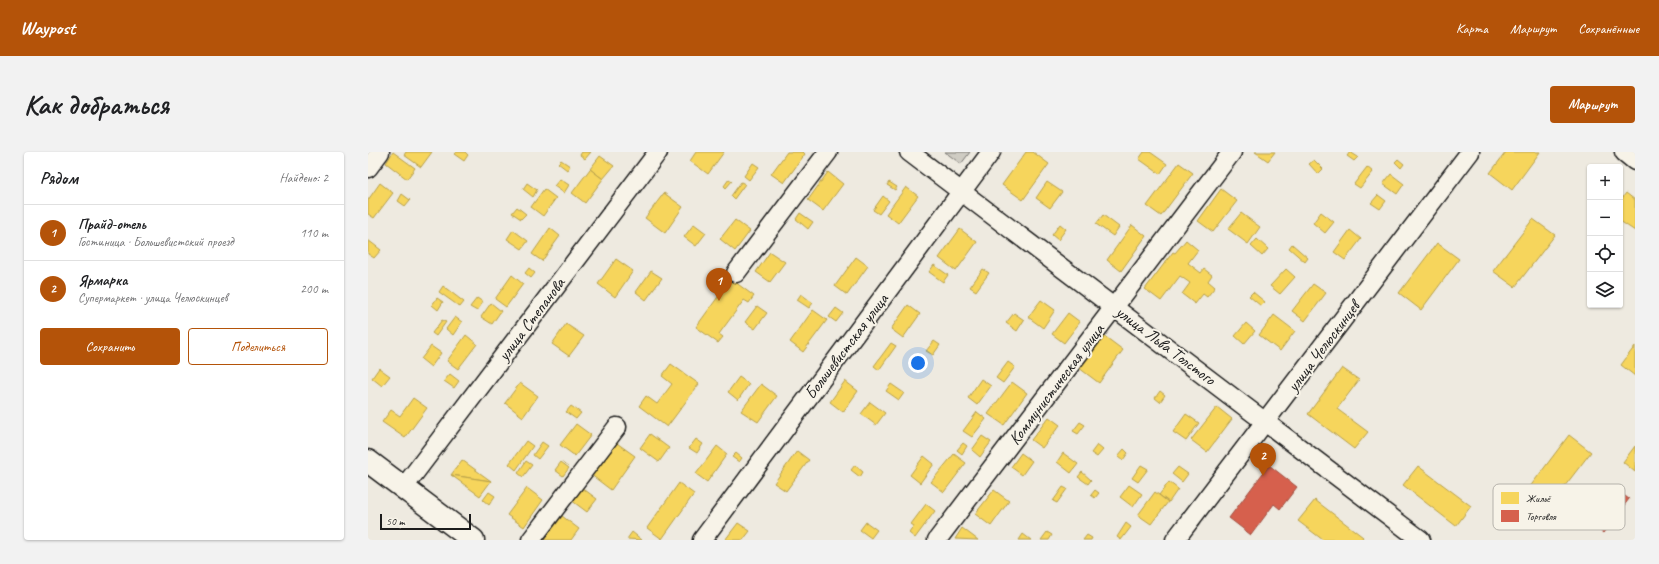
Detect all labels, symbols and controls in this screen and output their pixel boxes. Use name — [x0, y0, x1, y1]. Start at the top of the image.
text: Waypost — [20, 16, 75, 40]
text: Карта — [1456, 20, 1488, 37]
text: Маршрут — [1510, 20, 1556, 37]
text: Сохранённые — [1578, 20, 1639, 37]
button: Маршрут — [1550, 86, 1635, 123]
text: Как добраться — [24, 87, 169, 122]
map controls — [1587, 164, 1623, 308]
button: + — [1587, 164, 1623, 200]
text: Рядом — [40, 168, 78, 189]
text: Найдено: 2 — [280, 170, 328, 186]
button: − — [1587, 200, 1623, 236]
text: Прайд-отель — [78, 215, 146, 234]
text: 1 — [50, 225, 56, 241]
text: 110 m — [300, 225, 328, 241]
text: Гостиница · Большевистский проезд — [78, 234, 234, 250]
button: locate — [1587, 236, 1623, 272]
pin: 1 — [706, 268, 732, 301]
text: Ярмарка — [78, 271, 128, 290]
street label: улица Степанова — [493, 272, 570, 366]
button: layers — [1587, 272, 1623, 308]
text: 2 — [50, 281, 56, 297]
text: 200 m — [300, 281, 328, 297]
street label: Большевистская улица — [800, 288, 894, 403]
text: Супермаркет · улица Челюскинцев — [78, 290, 227, 306]
street label: улица Челюскинцев — [1282, 294, 1366, 397]
street label: улица Льва Толстого — [1111, 301, 1220, 390]
street label: Коммунистическая улица — [1004, 318, 1110, 449]
button: Сохранить — [40, 328, 180, 365]
button: Поделиться — [188, 328, 328, 365]
your location — [908, 353, 928, 373]
pin: 2 — [1250, 443, 1276, 476]
legend — [1493, 484, 1625, 530]
text: Жильё — [1526, 491, 1552, 505]
text: Торговля — [1526, 509, 1557, 523]
scale bar — [380, 512, 471, 531]
text: 50 m — [386, 514, 405, 528]

